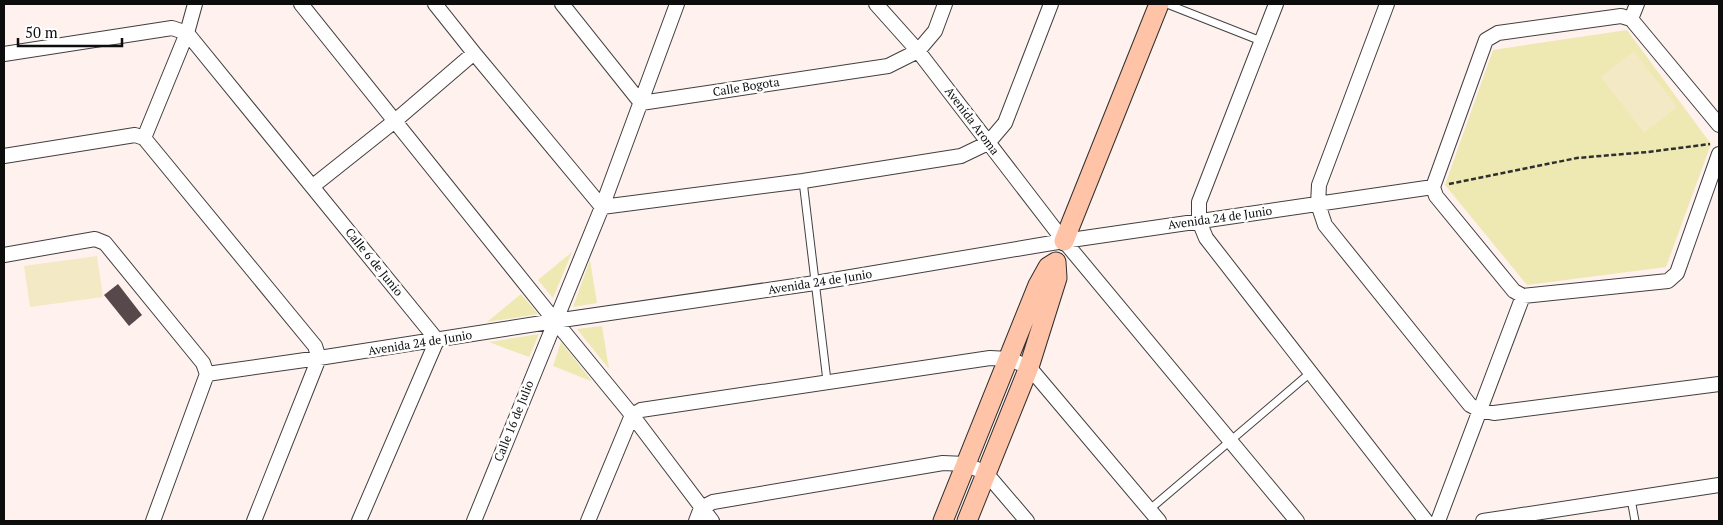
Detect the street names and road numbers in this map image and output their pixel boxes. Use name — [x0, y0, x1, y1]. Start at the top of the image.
street label: Calle Bogota — [712, 74, 780, 99]
street label: Avenida Aroma — [942, 84, 1003, 158]
street label: Avenida 24 de Junio — [1167, 203, 1273, 232]
street label: Calle 6 de Junio — [342, 225, 407, 299]
street label: Avenida 24 de Junio — [767, 266, 873, 297]
street label: Avenida 24 de Junio — [367, 327, 473, 358]
street label: Calle 16 de Julio — [490, 378, 537, 464]

